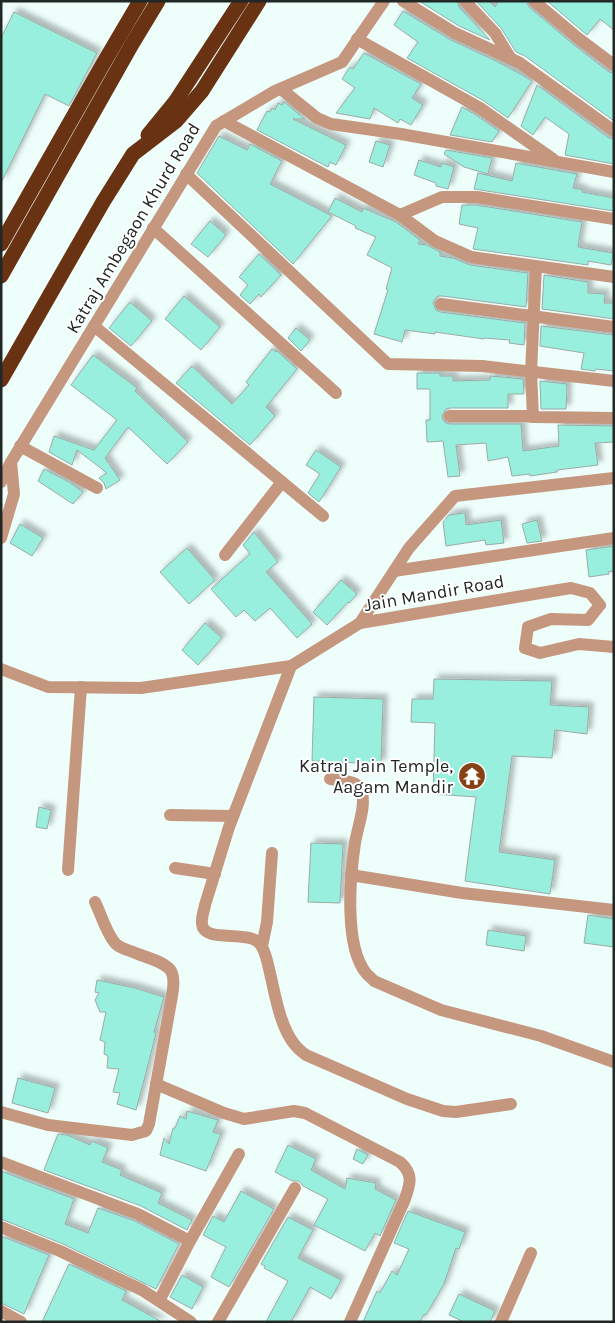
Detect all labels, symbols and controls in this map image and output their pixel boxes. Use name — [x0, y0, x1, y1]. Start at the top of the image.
street label: Katraj Ambegaon Khurd Road — [61, 119, 205, 337]
street label: Jain Mandir Road — [362, 570, 506, 616]
place label: Katraj Jain Temple, Aagam Mandir — [299, 755, 453, 798]
temple icon: Katraj Jain Temple, Aagam Mandir — [457, 761, 487, 791]

